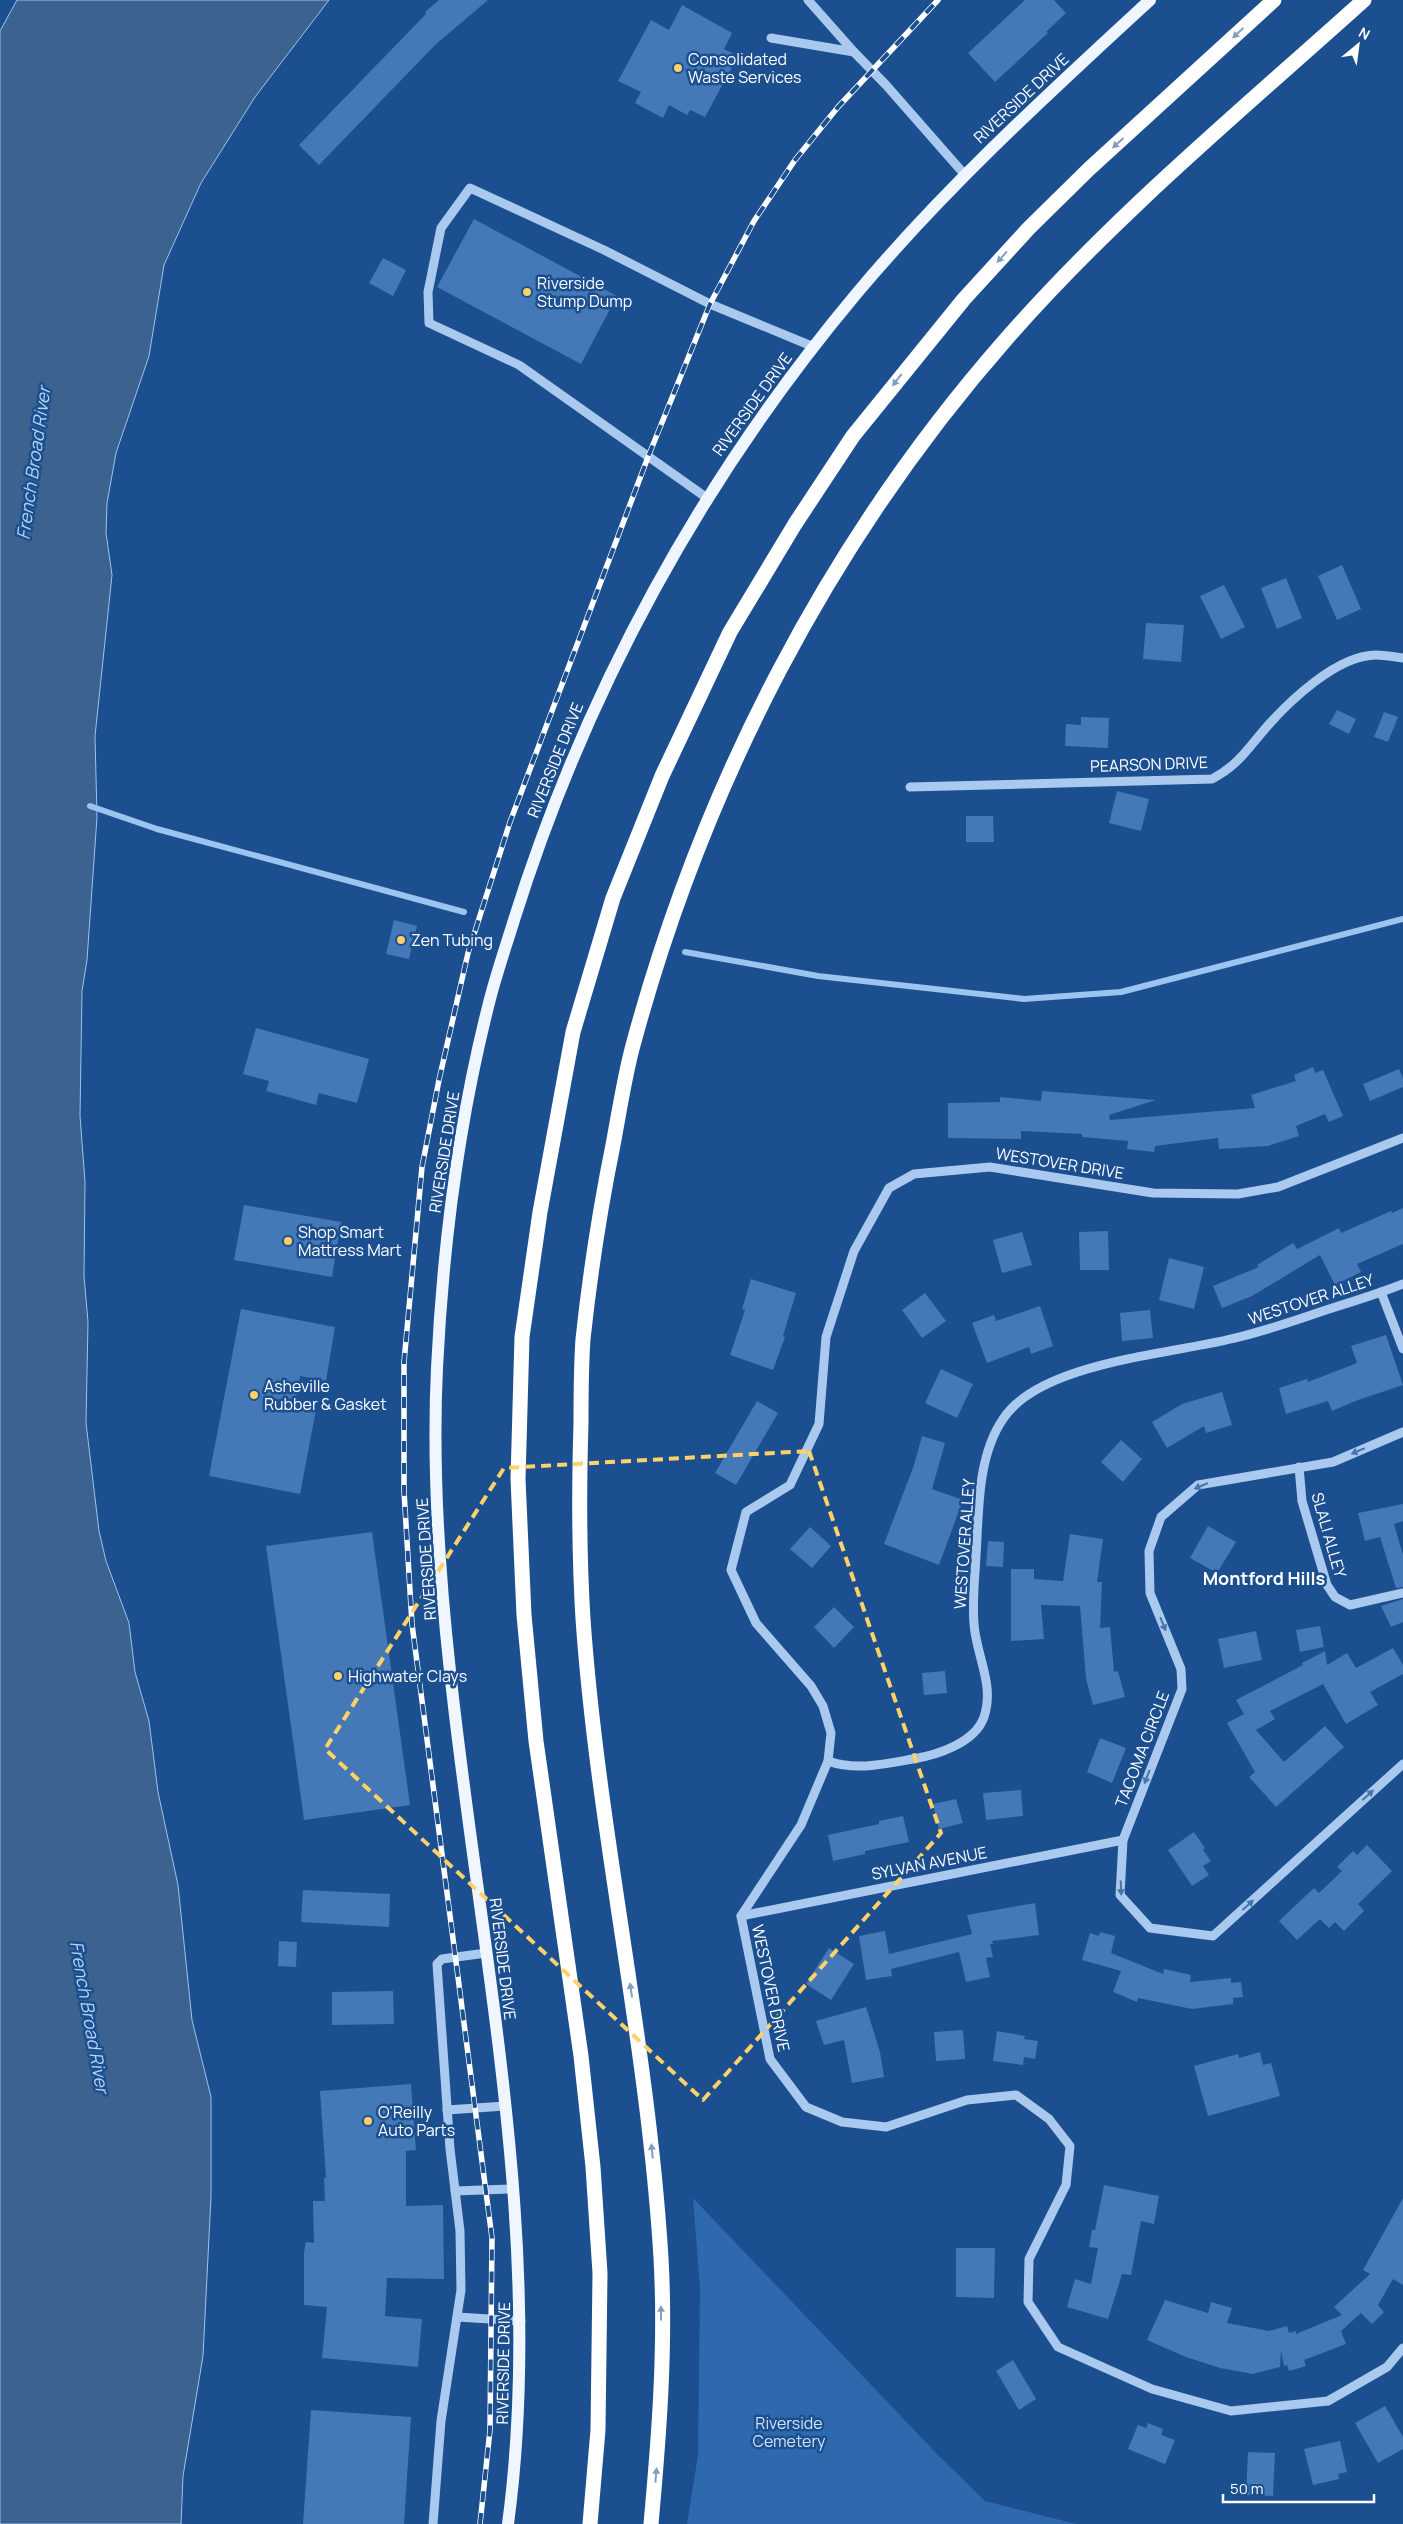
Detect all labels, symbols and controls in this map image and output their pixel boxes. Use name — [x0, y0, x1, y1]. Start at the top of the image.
north arrow — [1333, 20, 1383, 70]
text: N — [1356, 22, 1374, 44]
one-way arrow — [1232, 27, 1244, 39]
place label: Consolidated Waste Services — [688, 48, 801, 88]
street label: RIVERSIDE DRIVE — [969, 48, 1073, 148]
marker: Consolidated Waste Services — [672, 62, 684, 74]
one-way arrow — [1112, 137, 1124, 149]
one-way arrow — [996, 250, 1008, 262]
place label: Riverside Stump Dump — [537, 272, 632, 312]
marker: Riverside Stump Dump — [521, 286, 533, 298]
street label: RIVERSIDE DRIVE — [707, 348, 797, 460]
one-way arrow — [891, 374, 902, 387]
water label: French Broad River — [10, 382, 56, 541]
street label: RIVERSIDE DRIVE — [522, 699, 588, 821]
street label: PEARSON DRIVE — [1090, 751, 1208, 777]
place label: Zen Tubing — [411, 929, 493, 951]
marker: Zen Tubing — [395, 934, 407, 946]
street label: RIVERSIDE DRIVE — [424, 1090, 464, 1214]
street label: WESTOVER DRIVE — [994, 1142, 1126, 1184]
place label: Shop Smart Mattress Mart — [298, 1221, 402, 1261]
marker: Shop Smart Mattress Mart — [282, 1235, 294, 1247]
street label: WESTOVER ALLEY — [1245, 1268, 1377, 1330]
place label: Asheville Rubber & Gasket — [264, 1375, 387, 1415]
marker: Asheville Rubber & Gasket — [248, 1389, 260, 1401]
one-way arrow — [1350, 1447, 1365, 1455]
street label: WESTOVER ALLEY — [948, 1478, 980, 1610]
one-way arrow — [1193, 1481, 1208, 1490]
street label: SLALI ALLEY — [1306, 1490, 1352, 1580]
street label: RIVERSIDE DRIVE — [411, 1497, 441, 1621]
district label: Montford Hills — [1203, 1566, 1326, 1590]
one-way arrow — [1159, 1617, 1167, 1632]
place label: Highwater Clays — [348, 1665, 467, 1687]
marker: Highwater Clays — [332, 1670, 344, 1682]
street label: TACOMA CIRCLE — [1110, 1688, 1174, 1810]
one-way arrow — [1143, 1769, 1151, 1784]
one-way arrow — [1362, 1789, 1374, 1801]
street label: SYLVAN AVENUE — [869, 1841, 989, 1885]
one-way arrow — [1117, 1880, 1125, 1896]
street label: RIVERSIDE DRIVE — [485, 1897, 521, 2021]
one-way arrow — [1242, 1899, 1255, 1910]
street label: WESTOVER DRIVE — [747, 1922, 795, 2054]
water label: French Broad River — [65, 1939, 116, 2097]
one-way arrow — [627, 1981, 635, 1997]
place label: O'Reilly Auto Parts — [378, 2101, 455, 2141]
marker: O'Reilly Auto Parts — [362, 2115, 374, 2127]
one-way arrow — [648, 2143, 656, 2159]
street label: RIVERSIDE DRIVE — [491, 2301, 515, 2425]
one-way arrow — [657, 2305, 665, 2321]
park label: Riverside Cemetery — [753, 2412, 826, 2452]
one-way arrow — [652, 2467, 660, 2483]
scale bar — [1223, 2472, 1374, 2504]
text: 50 m — [1230, 2478, 1264, 2499]

